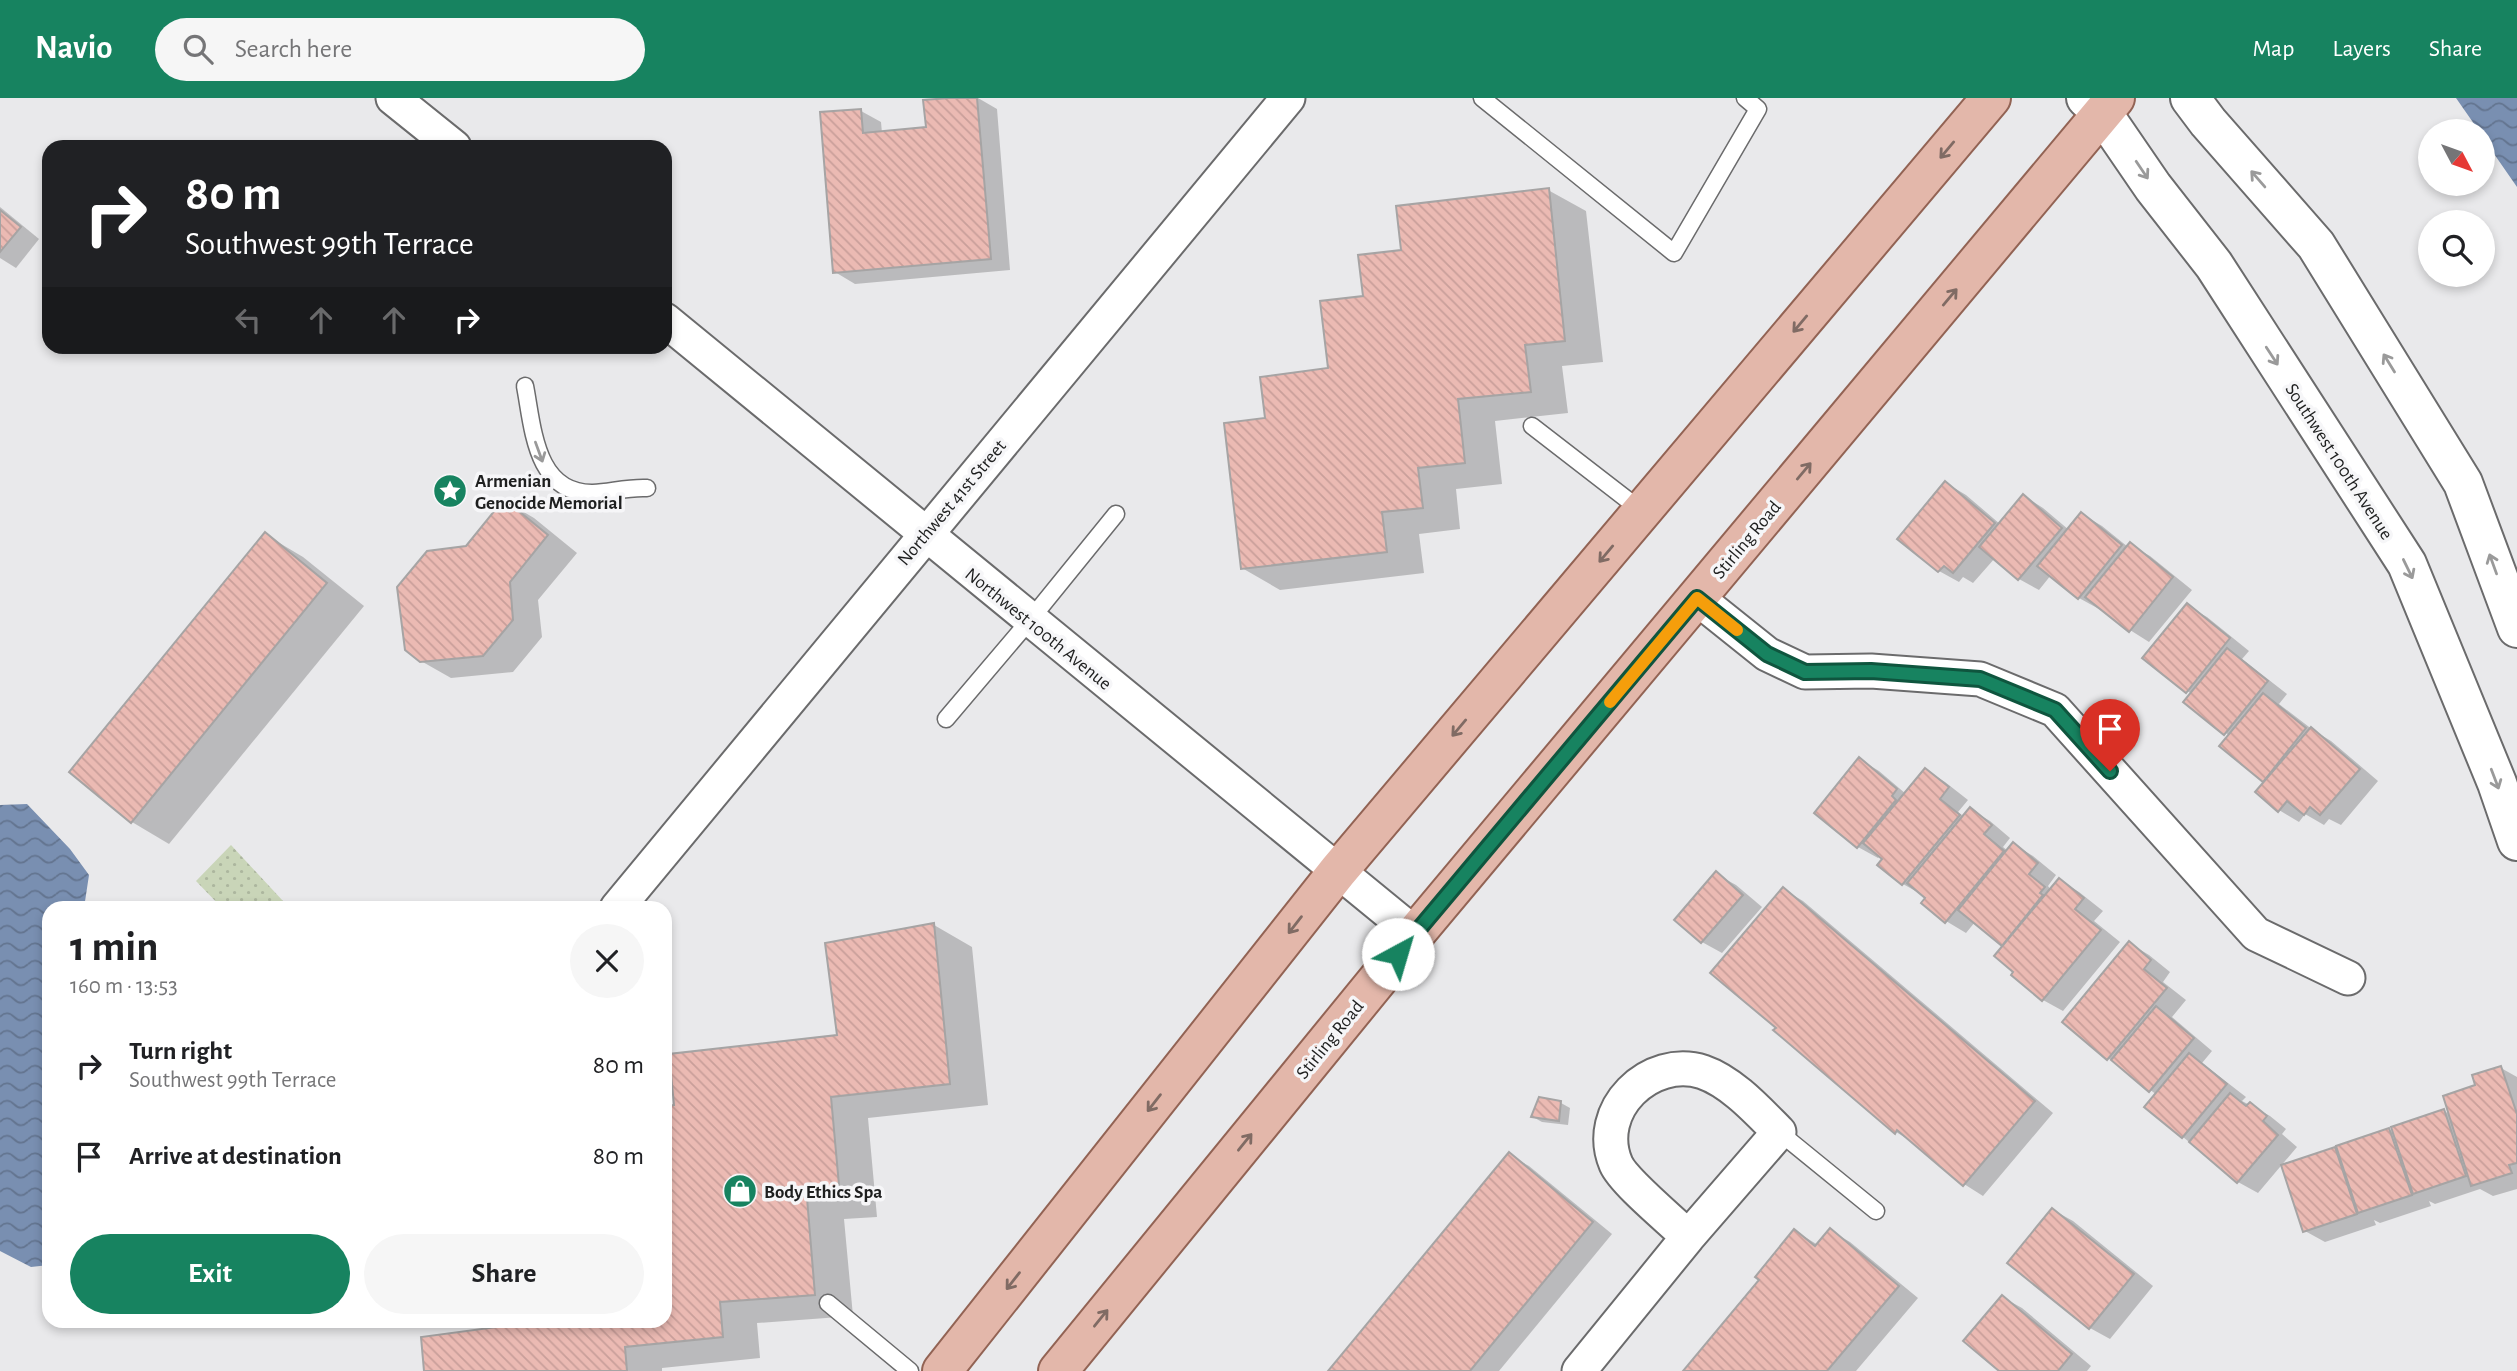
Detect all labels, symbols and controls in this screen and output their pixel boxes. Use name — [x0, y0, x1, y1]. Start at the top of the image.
search box — [155, 18, 645, 81]
icon: search — [179, 30, 217, 68]
text: Navio — [35, 32, 113, 65]
text: Search here — [235, 36, 352, 62]
text: Map — [2252, 37, 2294, 61]
text: Layers — [2332, 37, 2391, 61]
text: Share — [2429, 37, 2482, 61]
north arrow — [2418, 119, 2496, 196]
map controls — [2418, 119, 2495, 287]
one-way arrow — [1939, 141, 1955, 159]
one-way arrow — [2135, 160, 2149, 179]
icon: right — [70, 168, 161, 259]
text: 80 m — [185, 170, 282, 219]
one-way arrow — [2250, 170, 2266, 188]
button: search — [2418, 210, 2495, 287]
text: Southwest 99th Terrace — [185, 228, 474, 260]
one-way arrow — [1942, 288, 1958, 306]
icon: left — [229, 301, 267, 339]
icon: ahead — [302, 301, 340, 339]
icon: ahead — [375, 301, 413, 339]
icon: right — [448, 301, 486, 339]
one-way arrow — [1792, 315, 1808, 333]
one-way arrow — [2265, 346, 2280, 365]
one-way arrow — [2382, 354, 2396, 374]
street label: Southwest 100th Avenue — [2281, 380, 2396, 543]
street label: Northwest 41st Street — [894, 436, 1010, 569]
one-way arrow — [534, 441, 546, 463]
one-way arrow — [1795, 462, 1811, 480]
place icon: Armenian Genocide Memorial — [431, 472, 469, 510]
place label: Armenian Genocide Memorial — [475, 472, 623, 513]
street label: Stirling Road — [1709, 497, 1785, 582]
one-way arrow — [1598, 544, 1613, 562]
one-way arrow — [2486, 554, 2499, 576]
one-way arrow — [2401, 558, 2415, 579]
street label: Northwest 100th Avenue — [961, 564, 1115, 694]
pin — [2080, 699, 2140, 771]
icon: arrive — [2091, 710, 2129, 748]
one-way arrow — [1451, 718, 1467, 736]
one-way arrow — [2489, 767, 2502, 789]
one-way arrow — [1288, 915, 1303, 933]
position arrow — [1361, 917, 1435, 991]
button: close — [570, 924, 644, 998]
text: 1 min — [70, 926, 159, 968]
text: 160 m · 13:53 — [70, 975, 178, 998]
street label: Stirling Road — [1293, 997, 1368, 1083]
text: Turn right — [129, 1038, 232, 1064]
icon: right — [70, 1047, 108, 1085]
text: 80 m — [593, 1052, 644, 1078]
text: Southwest 99th Terrace — [129, 1069, 336, 1092]
one-way arrow — [1147, 1093, 1162, 1112]
one-way arrow — [1237, 1133, 1253, 1151]
icon: arrive — [70, 1138, 108, 1176]
text: Arrive at destination — [129, 1143, 342, 1169]
text: 80 m — [593, 1143, 644, 1169]
shop icon: Body Ethics Spa — [721, 1172, 759, 1210]
place label: Body Ethics Spa — [764, 1183, 882, 1202]
button: Exit — [70, 1234, 350, 1314]
button: Share — [364, 1234, 644, 1314]
one-way arrow — [1005, 1272, 1020, 1290]
one-way arrow — [1094, 1310, 1109, 1328]

